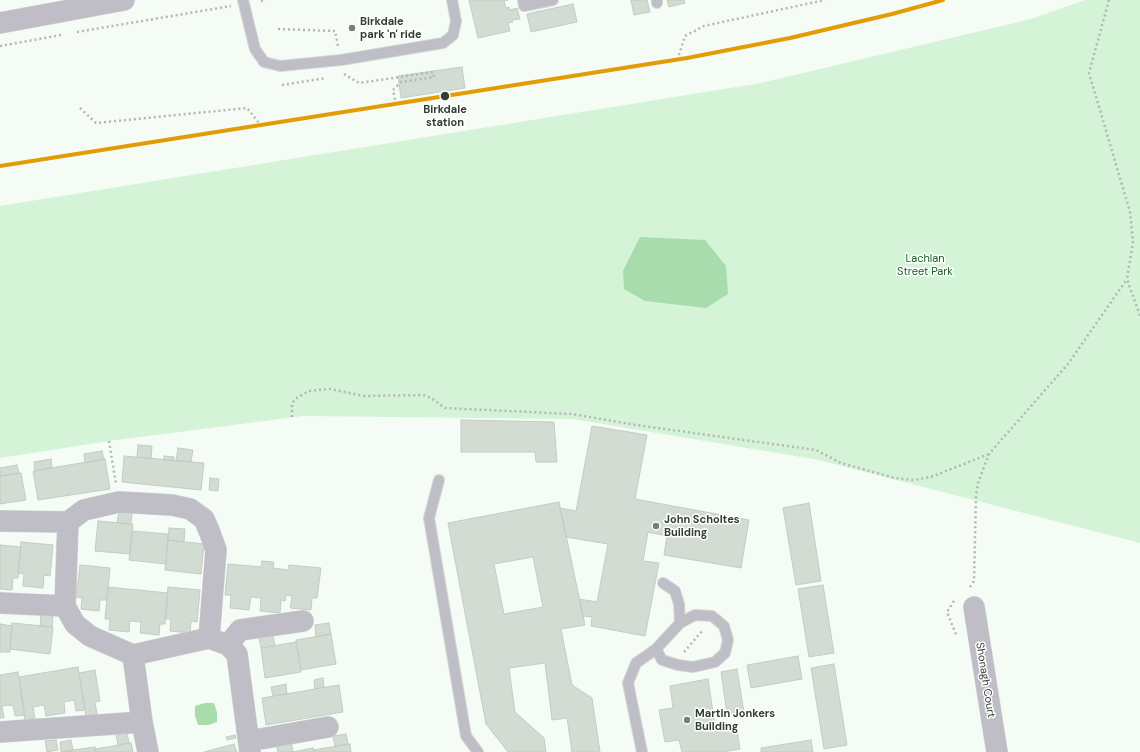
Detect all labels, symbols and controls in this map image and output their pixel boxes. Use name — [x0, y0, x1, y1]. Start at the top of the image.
place label: Birkdale park 'n' ride — [360, 15, 422, 41]
marker: Birkdale park 'n' ride — [347, 23, 357, 33]
marker: Birkdale station — [439, 90, 451, 102]
place label: Birkdale station — [423, 103, 467, 129]
park label: Lachlan Street Park — [897, 252, 953, 278]
place label: John Scholtes Building — [664, 513, 740, 539]
marker: John Scholtes Building — [651, 521, 661, 531]
street label: Shonagh Court — [973, 641, 997, 719]
place label: Martin Jonkers Building — [695, 707, 775, 733]
marker: Martin Jonkers Building — [682, 715, 692, 725]

